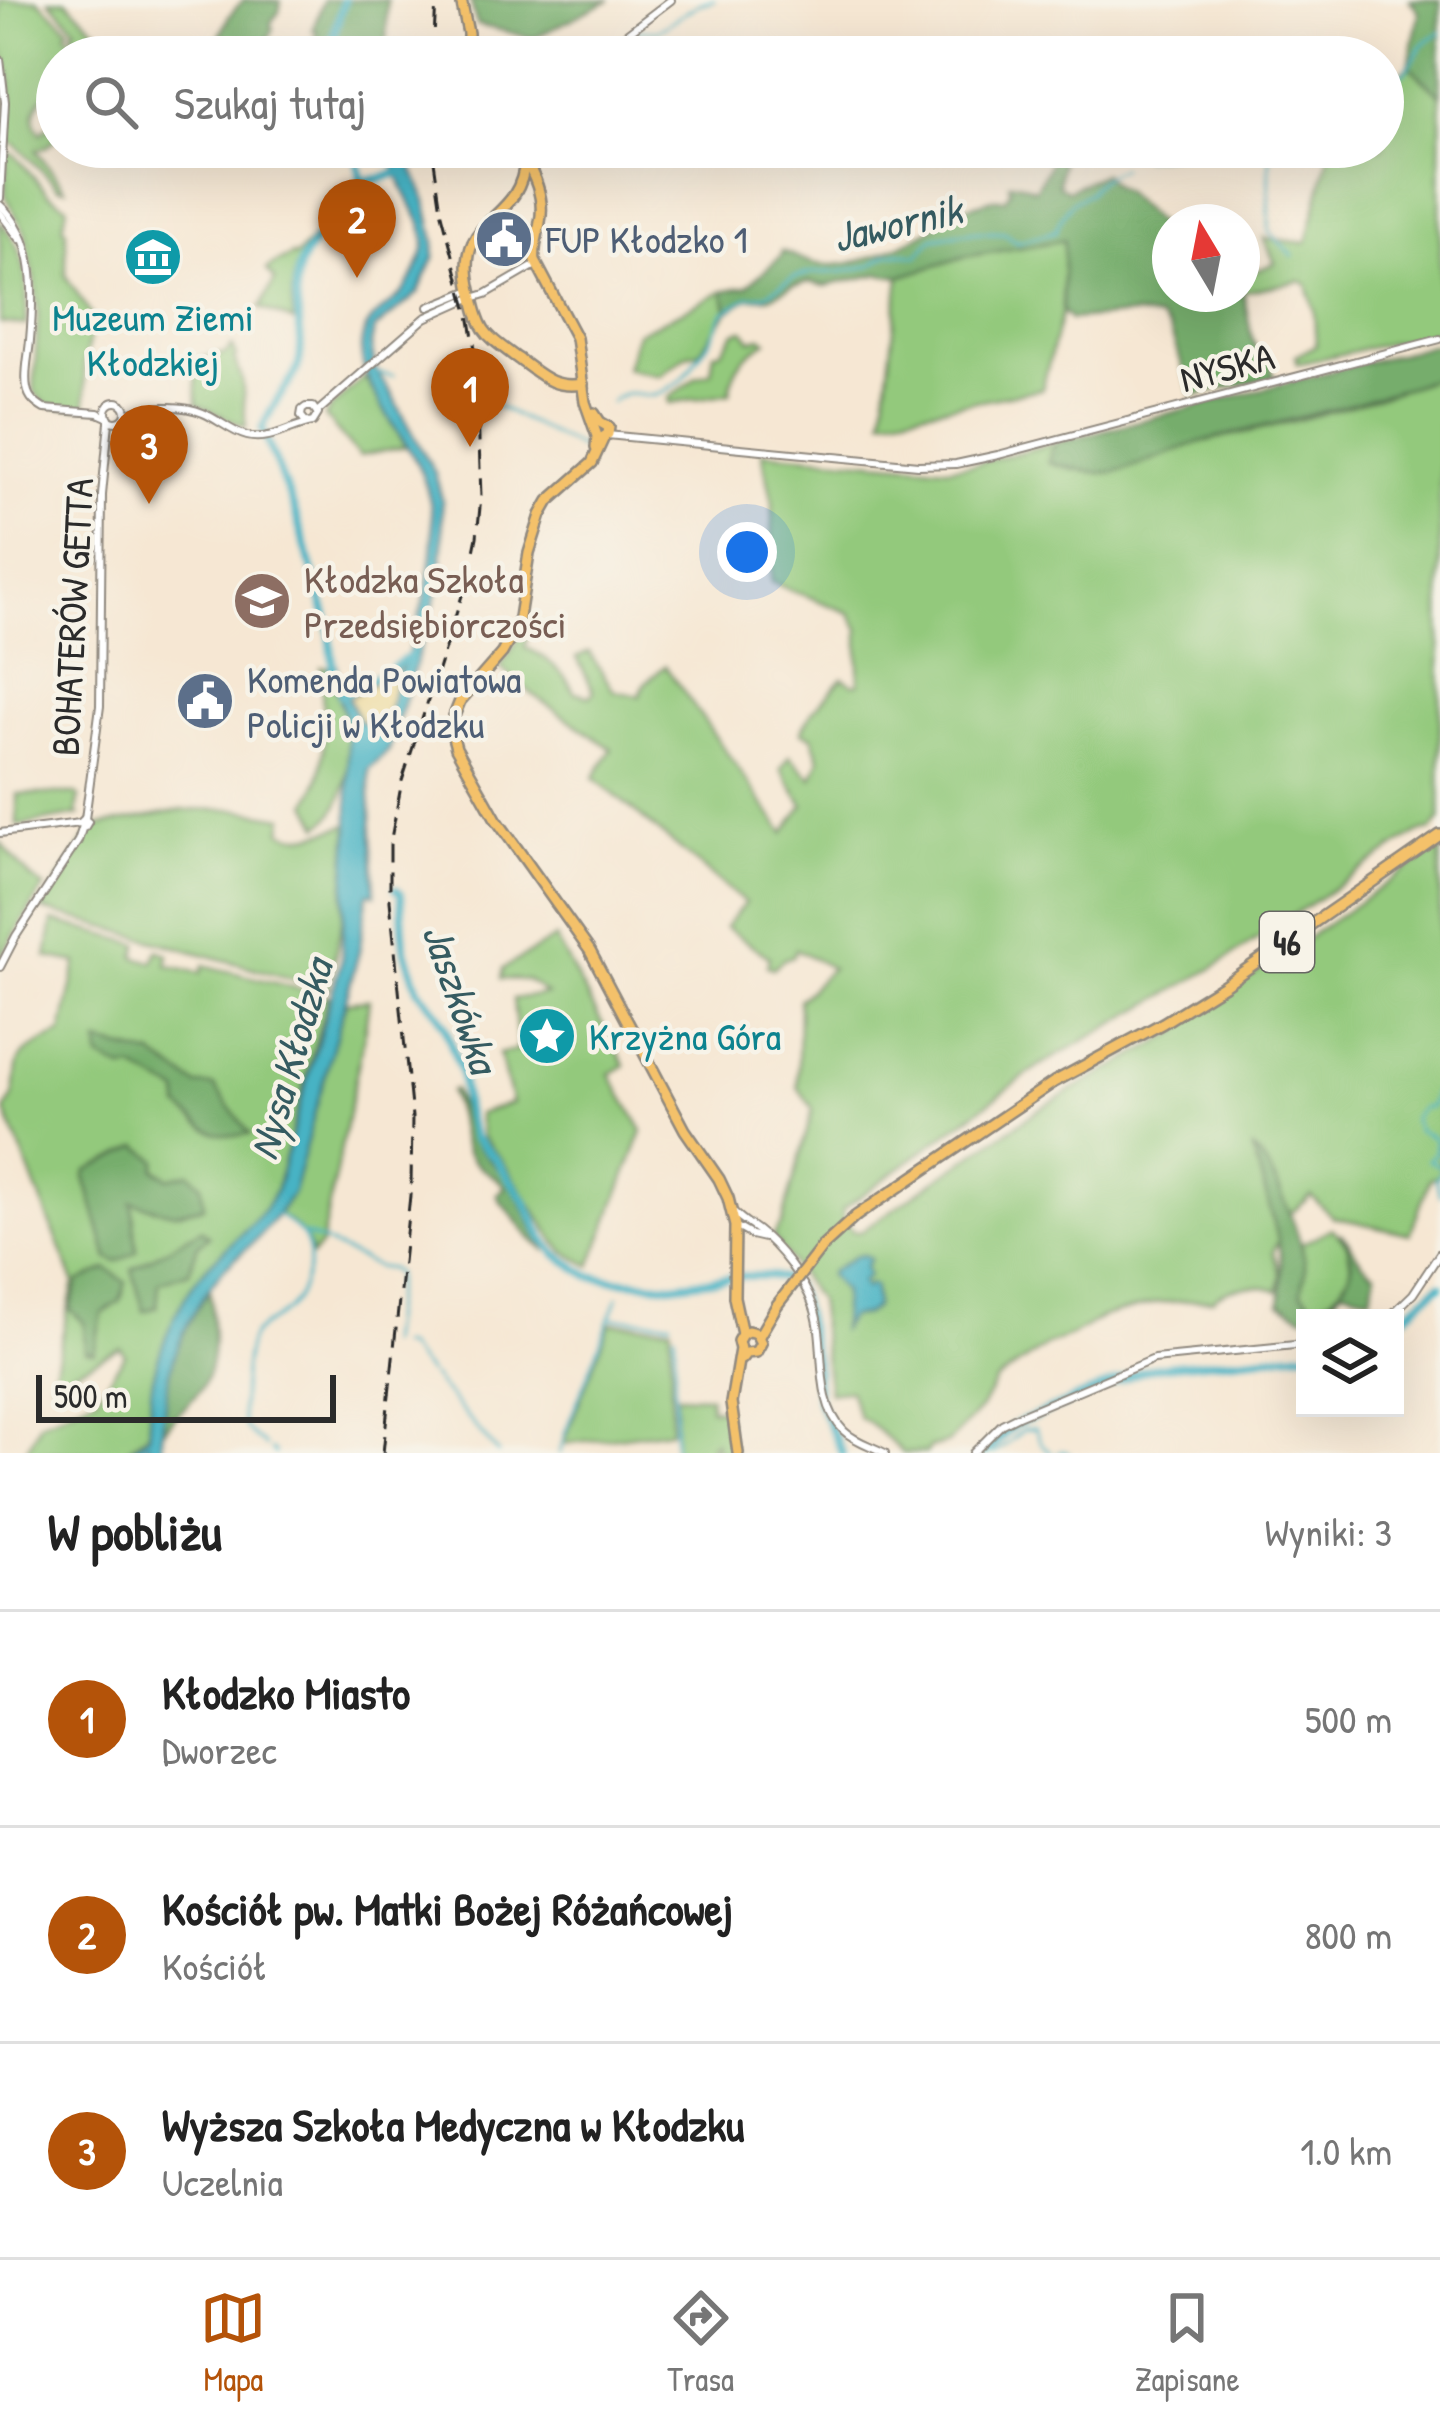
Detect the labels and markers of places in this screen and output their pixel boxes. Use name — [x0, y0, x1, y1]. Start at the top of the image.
pin: 2 — [318, 179, 396, 278]
public building icon: FUP Kłodzko 1 — [473, 208, 535, 270]
place label: FUP Kłodzko 1 — [545, 212, 748, 265]
museum icon: Muzeum Ziemi Kłodzkiej — [122, 226, 184, 288]
place label: Muzeum Ziemi Kłodzkiej — [52, 290, 254, 388]
pin: 1 — [431, 348, 509, 447]
pin: 3 — [110, 405, 188, 504]
place label: Kłodzka Szkoła Przedsiębiorczości — [304, 552, 566, 650]
school or university icon: Kłodzka Szkoła Przedsiębiorczości — [231, 570, 293, 632]
place label: Komenda Powiatowa Policji w Kłodzku — [247, 652, 521, 750]
public building icon: Komenda Powiatowa Policji w Kłodzku — [174, 670, 236, 732]
place icon: Krzyżna Góra — [516, 1005, 578, 1067]
place label: Krzyżna Góra — [589, 1009, 781, 1062]

